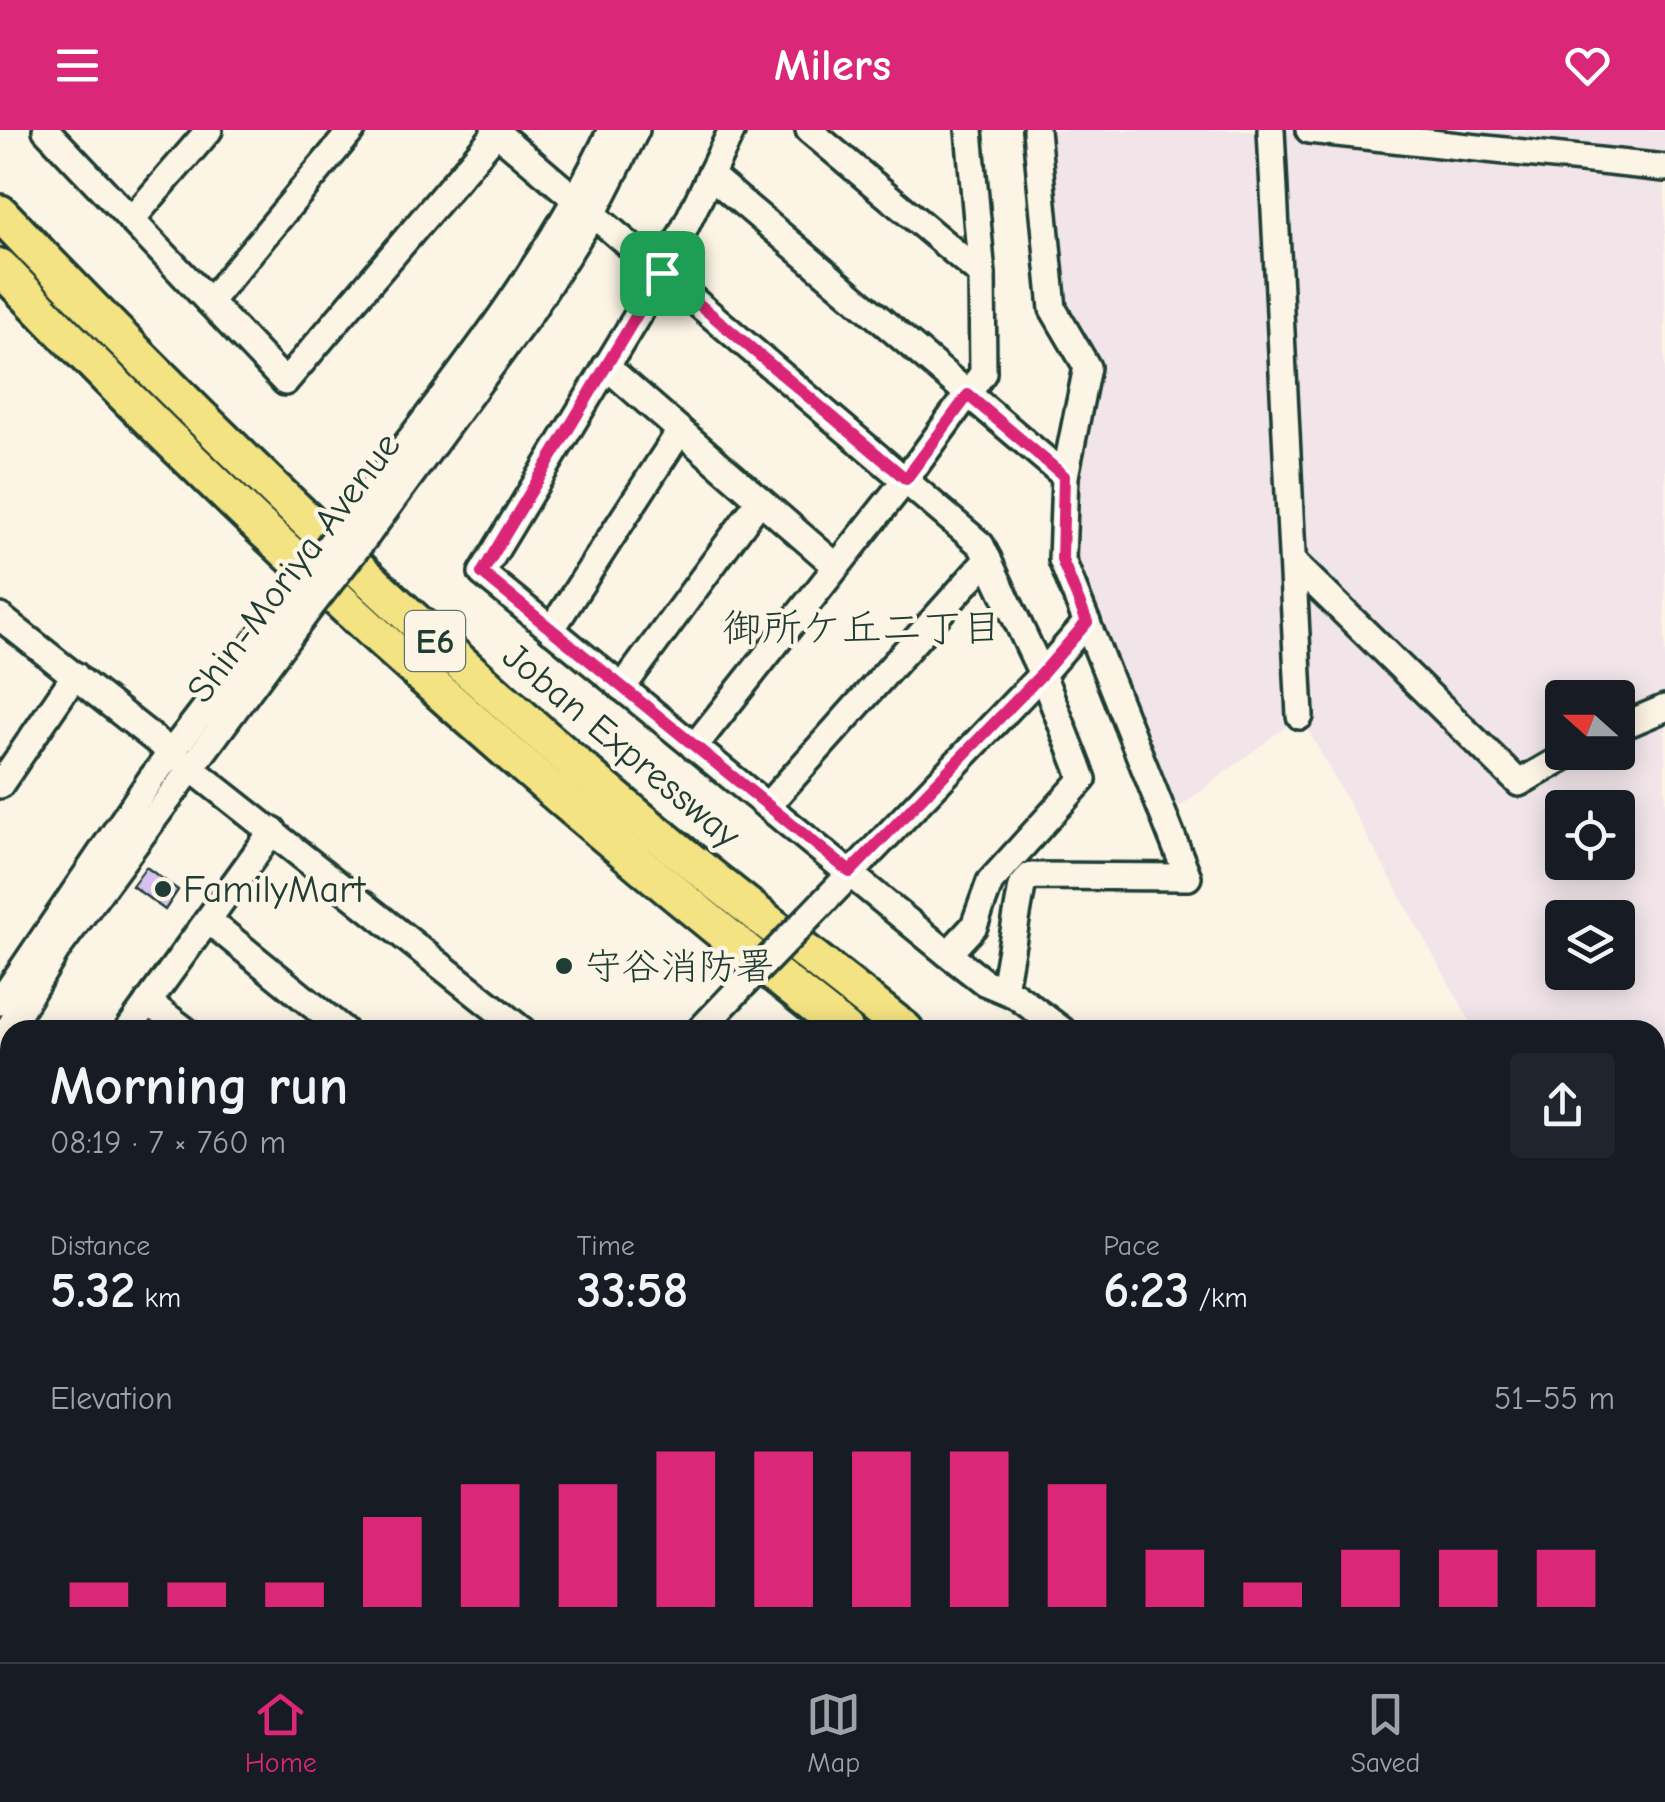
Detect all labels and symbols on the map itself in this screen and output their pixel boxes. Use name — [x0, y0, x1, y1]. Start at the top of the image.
pin — [620, 231, 705, 316]
street label: Shin-Moriya Avenue — [178, 424, 410, 711]
district label: 御所ケ丘二丁目 — [722, 605, 1002, 651]
road number: E6 — [405, 611, 465, 671]
street label: Joban Expressway — [494, 634, 749, 858]
north arrow — [1545, 680, 1635, 770]
place label: FamilyMart — [183, 868, 366, 912]
marker: FamilyMart — [152, 878, 174, 900]
place label: 守谷消防署 — [584, 945, 774, 989]
marker: 守谷消防署 — [553, 955, 575, 977]

